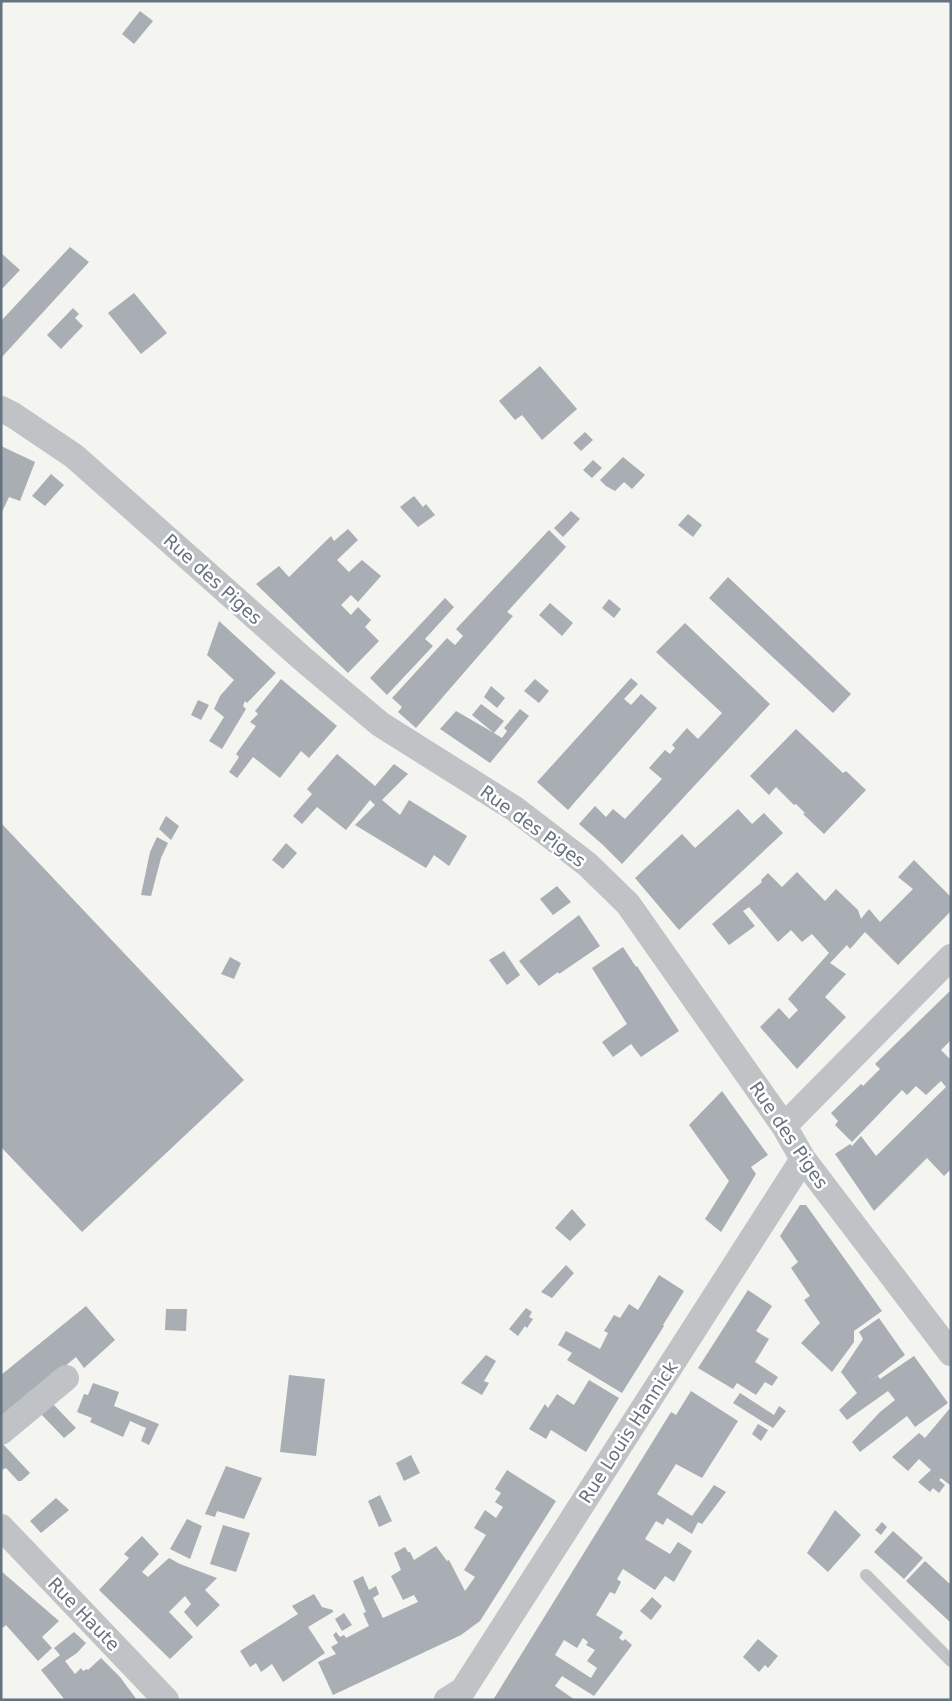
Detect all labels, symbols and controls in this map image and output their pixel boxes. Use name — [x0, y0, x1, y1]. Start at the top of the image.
street label: Rue des Piges — [160, 529, 266, 629]
street label: Rue des Piges — [476, 781, 590, 871]
street label: Rue des Piges — [745, 1077, 833, 1193]
street label: Rue Louis Hannick — [574, 1357, 682, 1507]
street label: Rue Haute — [44, 1573, 124, 1655]

